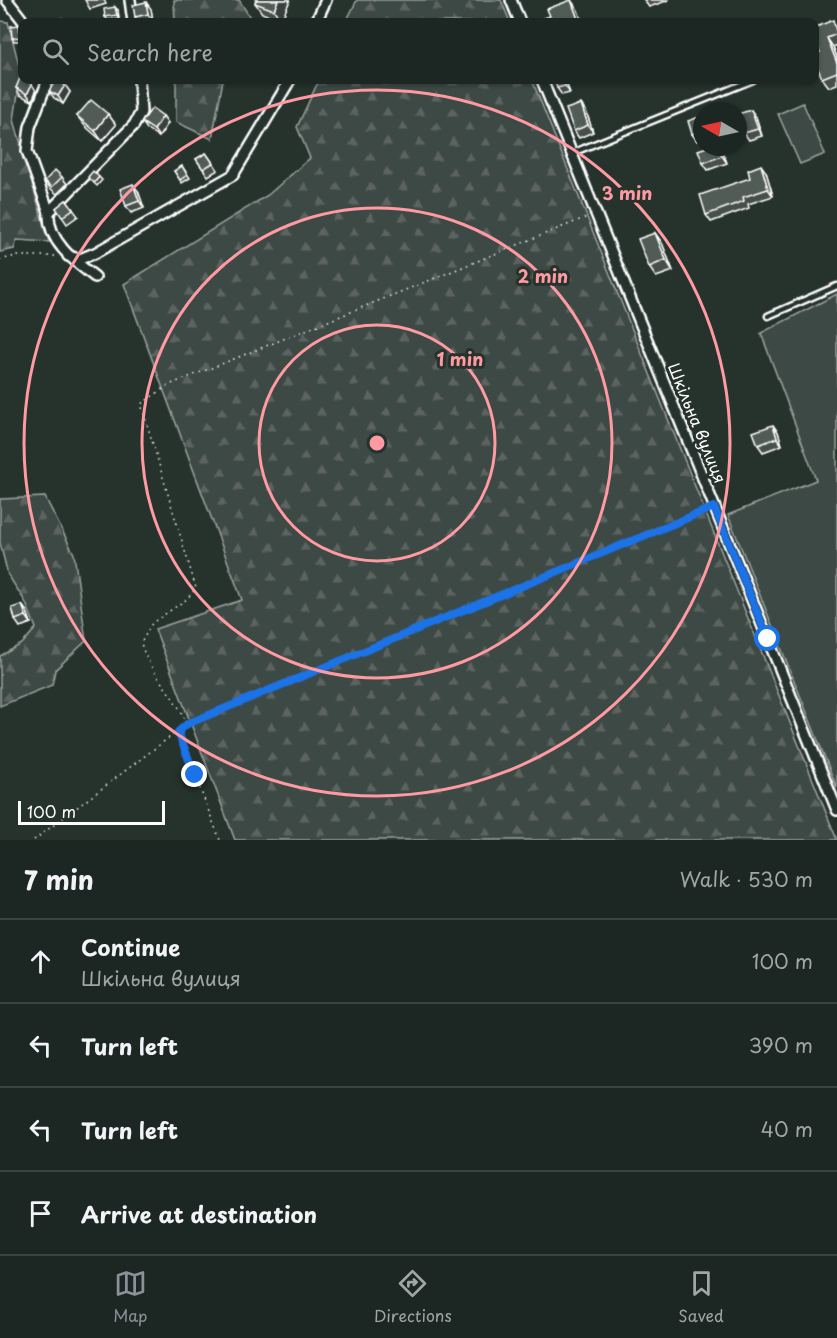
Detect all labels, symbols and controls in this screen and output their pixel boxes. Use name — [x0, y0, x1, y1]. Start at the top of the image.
search box — [18, 18, 819, 84]
icon: search — [39, 35, 72, 68]
text: Search here — [87, 35, 213, 68]
north arrow — [693, 102, 747, 156]
text: 3 min — [602, 179, 652, 206]
text: 2 min — [518, 262, 568, 289]
text: 1 min — [437, 345, 483, 372]
street label: Шкільна вулиця — [663, 359, 733, 486]
centre of rings — [367, 433, 387, 453]
route start — [754, 625, 780, 651]
route end — [181, 761, 207, 787]
scale bar — [18, 798, 165, 826]
text: 100 m — [27, 799, 76, 823]
text: 7 min — [24, 860, 94, 899]
text: Walk · 530 m — [680, 864, 813, 894]
text: Continue — [81, 930, 180, 963]
icon: ahead — [24, 945, 57, 978]
text: 100 m — [752, 946, 813, 976]
text: Шкільна вулиця — [81, 963, 241, 993]
icon: left — [24, 1029, 57, 1062]
text: Turn left — [81, 1029, 178, 1062]
text: 390 m — [749, 1030, 813, 1060]
icon: left — [24, 1113, 57, 1146]
text: Turn left — [81, 1113, 178, 1146]
text: 40 m — [761, 1114, 813, 1144]
icon: arrive — [24, 1197, 57, 1230]
text: Arrive at destination — [81, 1197, 317, 1230]
tab: Map — [113, 1267, 147, 1327]
tab: Directions — [374, 1267, 452, 1327]
tab: Saved — [678, 1267, 724, 1327]

